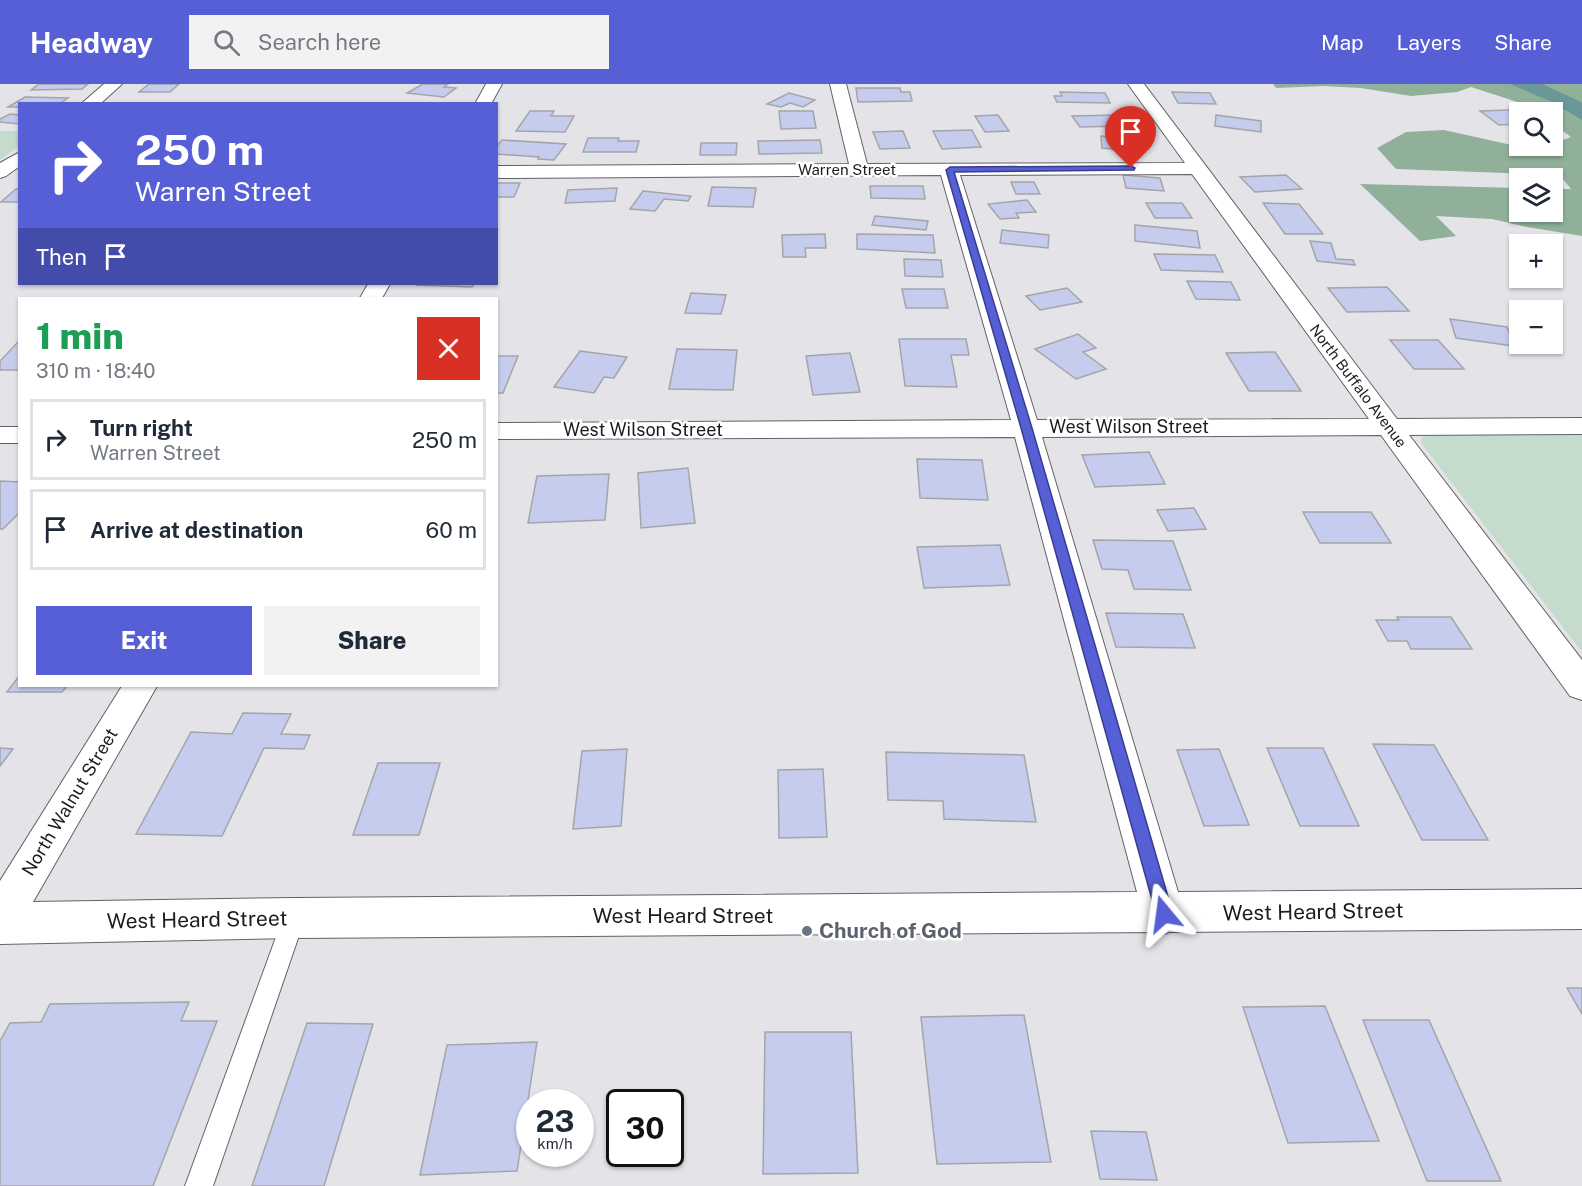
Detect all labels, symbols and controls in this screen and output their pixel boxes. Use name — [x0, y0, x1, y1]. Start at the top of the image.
search box — [189, 15, 609, 69]
text: Headway — [30, 26, 153, 59]
icon: search — [210, 26, 243, 59]
text: Search here — [258, 29, 381, 55]
text: Map — [1321, 30, 1364, 55]
text: Layers — [1397, 30, 1461, 55]
text: Share — [1494, 30, 1552, 55]
map controls — [1509, 102, 1563, 354]
button: search — [1509, 102, 1563, 156]
pin — [1105, 106, 1156, 168]
icon: arrive — [1114, 115, 1147, 148]
text: 250 m — [135, 125, 264, 174]
icon: right — [36, 126, 114, 204]
street label: Warren Street — [798, 161, 896, 178]
button: layers — [1509, 168, 1563, 222]
text: Warren Street — [135, 175, 312, 207]
button: + — [1509, 234, 1563, 288]
icon: arrive — [99, 240, 132, 273]
text: Then — [36, 244, 87, 270]
button: − — [1509, 300, 1563, 354]
text: 1 min — [36, 315, 124, 357]
button: close — [417, 317, 480, 380]
street label: North Buffalo Avenue — [1307, 321, 1410, 451]
text: 310 m · 18:40 — [36, 359, 156, 383]
text: Turn right — [90, 415, 193, 441]
street label: West Wilson Street — [1049, 416, 1209, 437]
street label: West Wilson Street — [563, 419, 723, 440]
icon: right — [39, 423, 72, 456]
text: 250 m — [412, 427, 477, 453]
text: Warren Street — [90, 441, 221, 465]
icon: arrive — [39, 513, 72, 546]
text: Arrive at destination — [90, 517, 303, 543]
text: 60 m — [426, 517, 477, 543]
button: Exit — [36, 606, 252, 675]
button: Share — [264, 606, 480, 675]
street label: North Walnut Street — [17, 724, 122, 879]
position arrow — [1132, 882, 1196, 946]
street label: West Heard Street — [1222, 897, 1404, 926]
street label: West Heard Street — [593, 903, 773, 928]
street label: West Heard Street — [106, 905, 288, 934]
place label: Church of God — [819, 918, 962, 943]
marker: Church of God — [800, 924, 814, 938]
speed limit sign: 30 — [606, 1089, 684, 1167]
text: 23 — [535, 1103, 575, 1139]
text: km/h — [537, 1135, 573, 1152]

